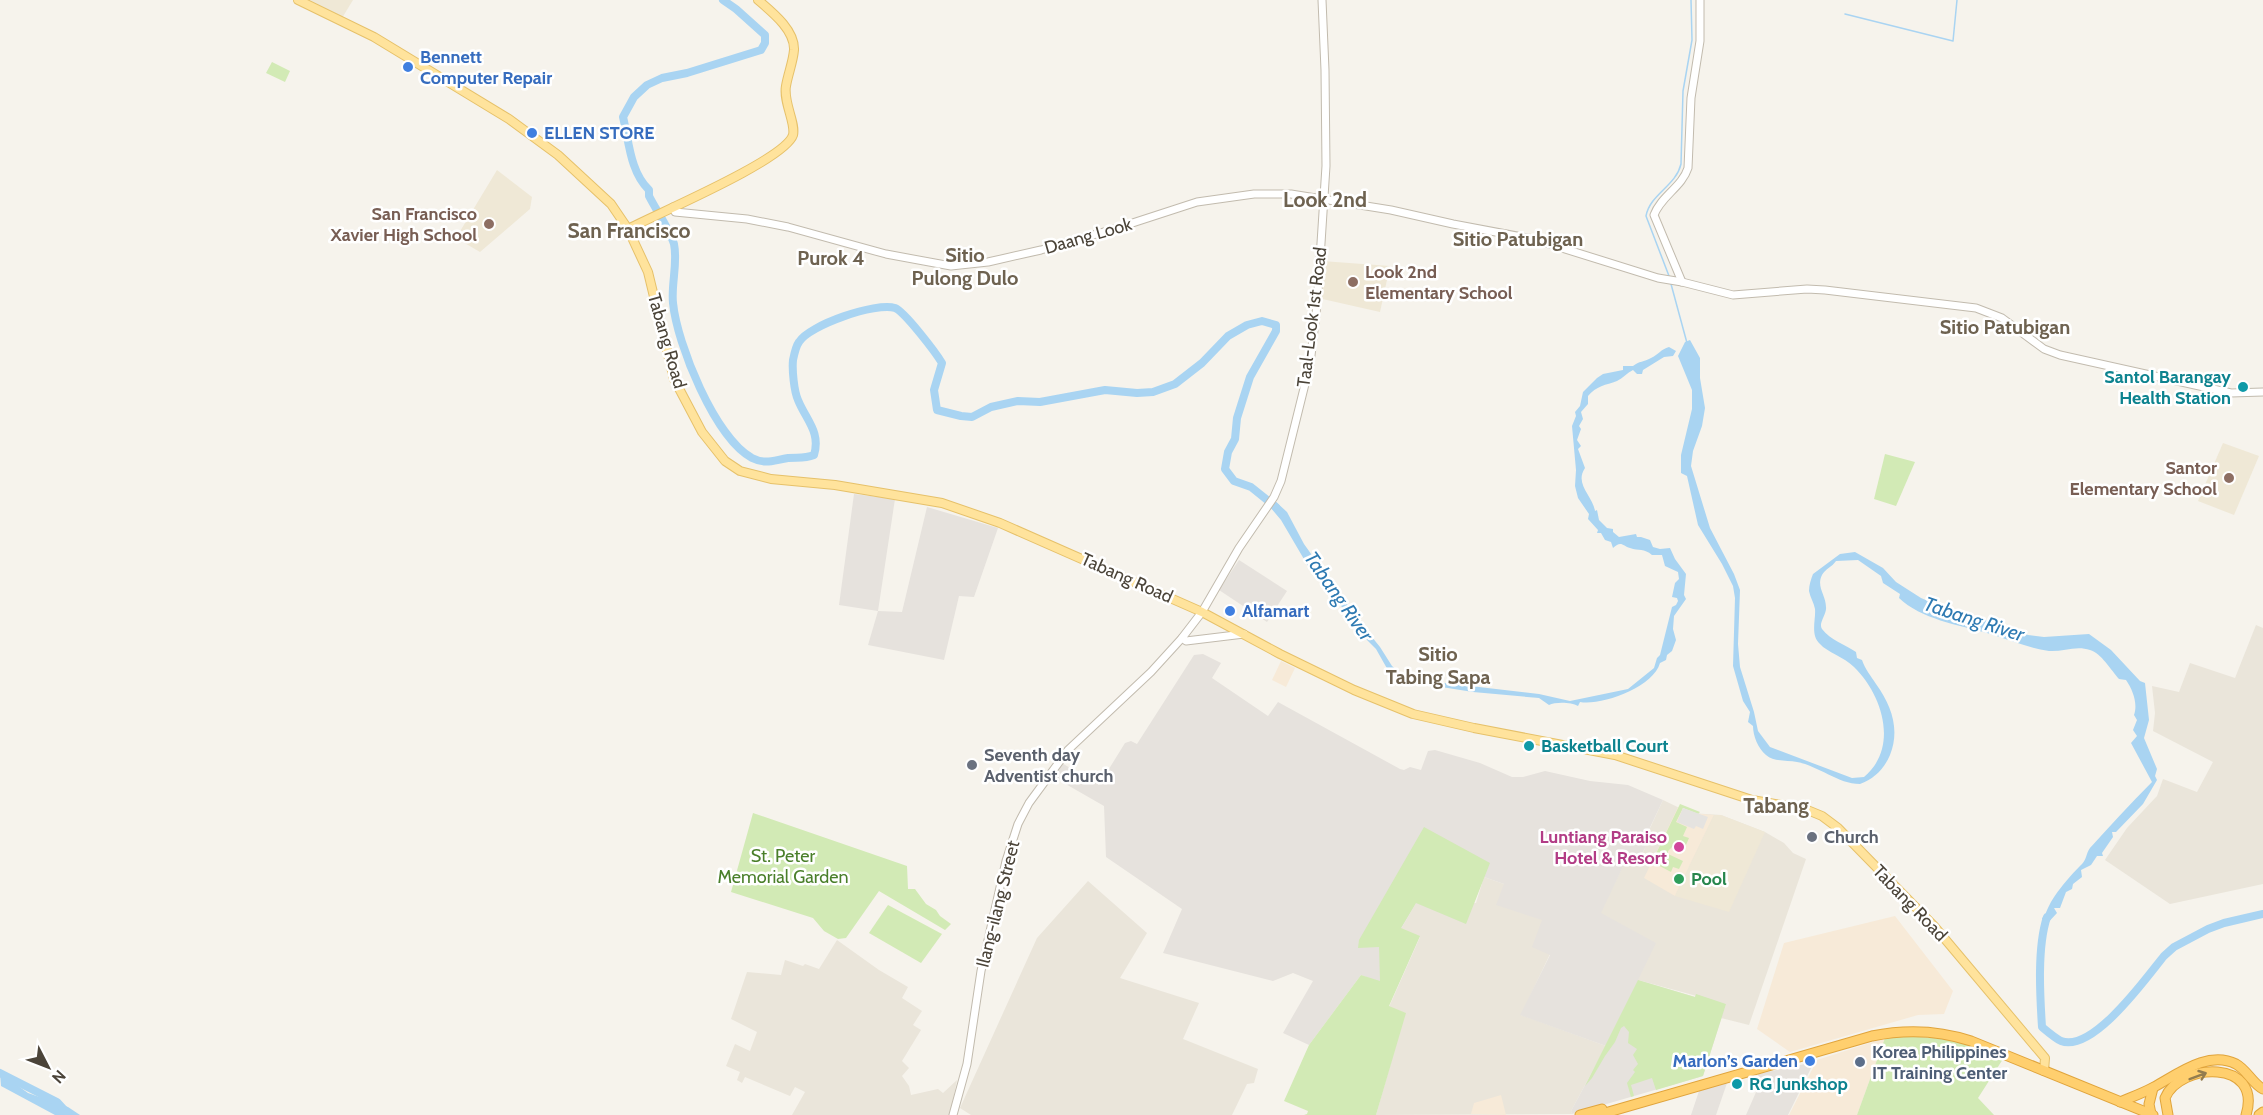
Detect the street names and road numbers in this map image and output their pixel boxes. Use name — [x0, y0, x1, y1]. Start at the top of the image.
street label: Daang Look — [1042, 213, 1135, 259]
street label: Taal-Look 1st Road — [1292, 246, 1332, 388]
street label: Tabang Road — [643, 291, 691, 391]
street label: Tabang Road — [1078, 548, 1176, 608]
street label: Ilang-ilang Street — [972, 838, 1024, 970]
street label: Tabang Road — [1868, 860, 1952, 946]

